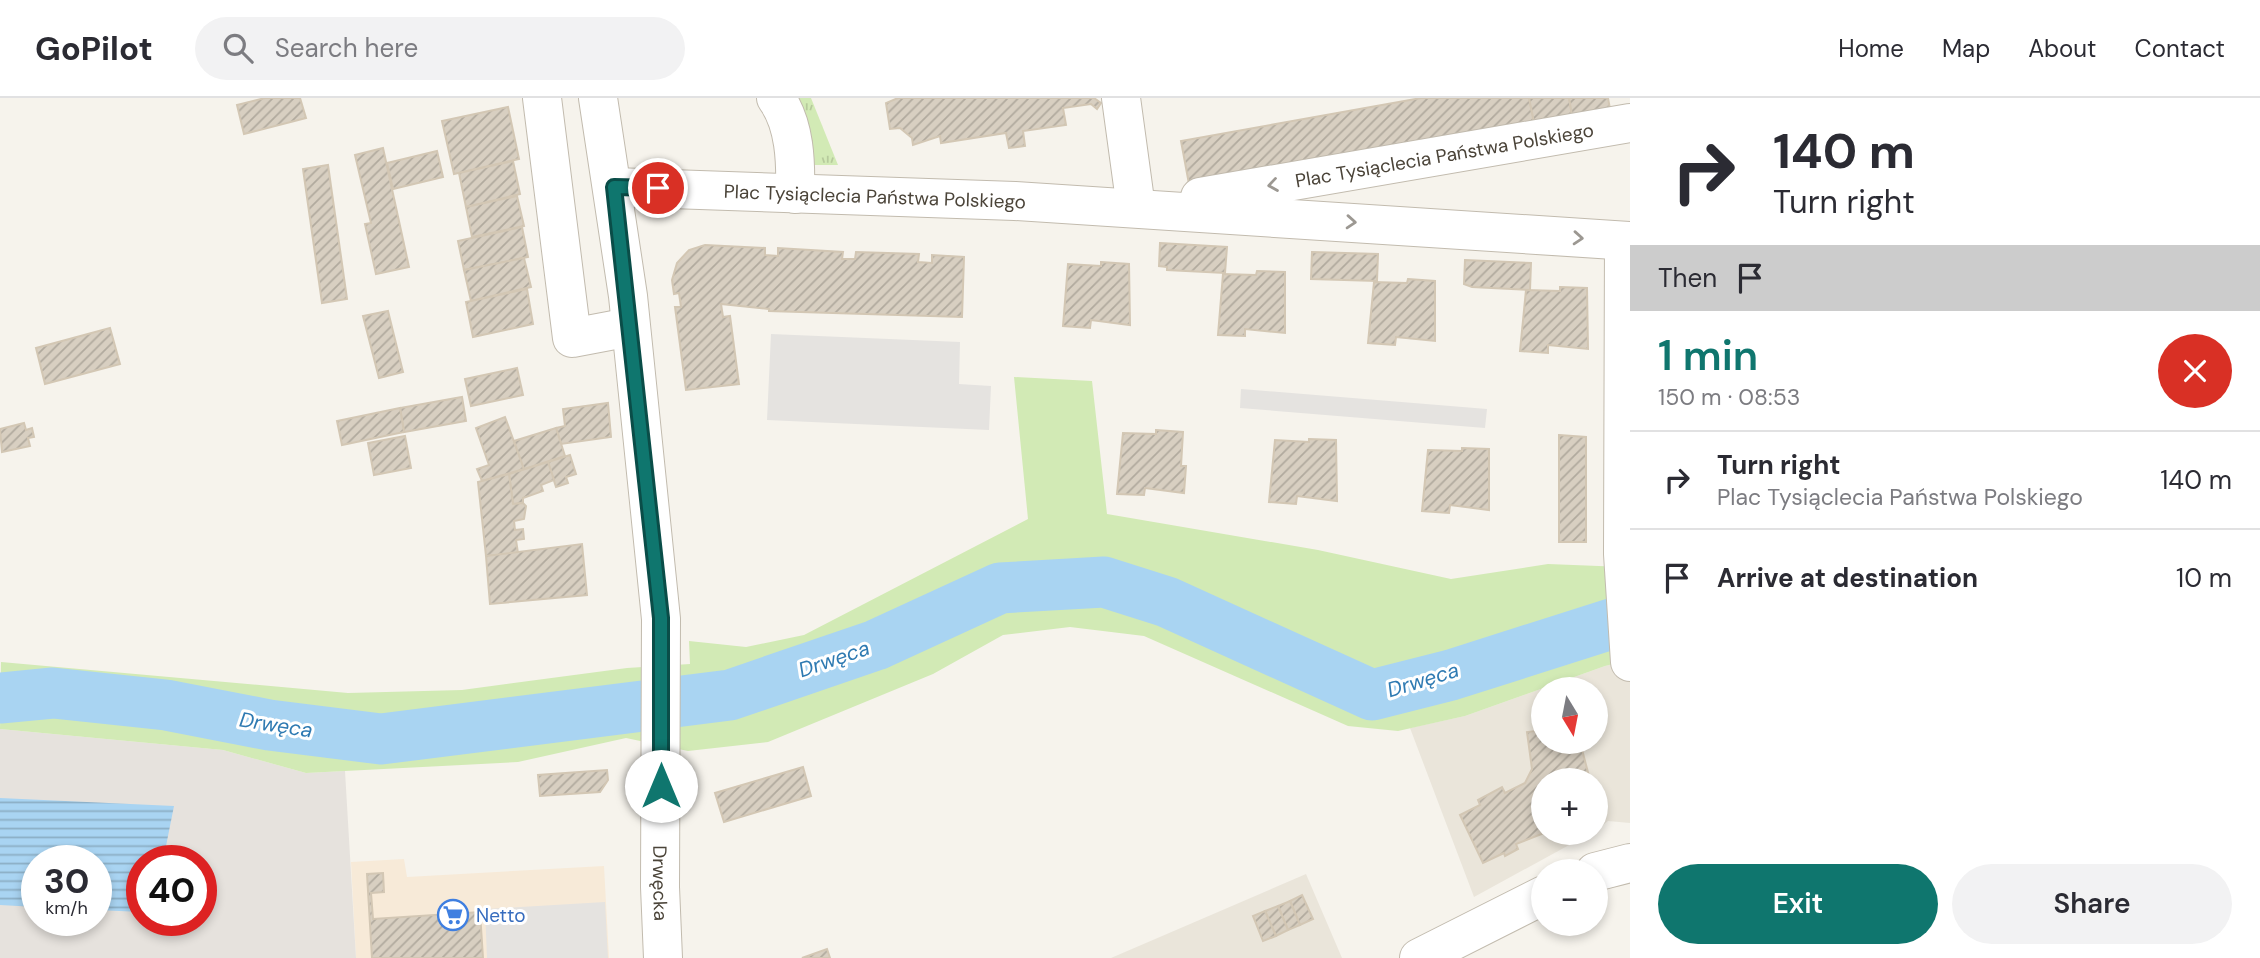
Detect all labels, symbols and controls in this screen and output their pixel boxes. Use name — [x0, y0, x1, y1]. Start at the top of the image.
search box — [195, 17, 685, 80]
text: GoPilot — [35, 27, 153, 70]
icon: search — [219, 29, 257, 67]
text: Search here — [275, 31, 418, 65]
text: Home — [1838, 33, 1904, 64]
text: Map — [1942, 33, 1990, 64]
text: About — [2028, 33, 2097, 64]
text: Contact — [2135, 33, 2225, 64]
street label: Plac Tysiąclecia Państwa Polskiego — [1293, 117, 1596, 193]
text: 140 m — [1773, 119, 1915, 183]
icon: right — [1658, 126, 1749, 217]
pin — [628, 158, 688, 218]
icon: arrive — [639, 169, 677, 207]
one-way arrow — [1267, 177, 1279, 192]
street label: Plac Tysiąclecia Państwa Polskiego — [723, 178, 1027, 214]
text: Turn right — [1773, 181, 1915, 223]
one-way arrow — [1346, 215, 1357, 230]
one-way arrow — [1573, 230, 1584, 245]
icon: arrive — [1731, 259, 1769, 297]
text: Then — [1658, 261, 1717, 295]
text: 1 min — [1658, 328, 1758, 383]
button: close — [2158, 334, 2232, 408]
text: 150 m · 08:53 — [1658, 382, 1800, 412]
text: Turn right — [1717, 448, 1841, 482]
icon: right — [1658, 461, 1696, 499]
text: 140 m — [2160, 463, 2232, 497]
text: Plac Tysiąclecia Państwa Polskiego — [1717, 482, 2083, 512]
icon: arrive — [1658, 559, 1696, 597]
text: Arrive at destination — [1717, 561, 1978, 595]
text: 10 m — [2176, 561, 2232, 595]
water label: Drwęca — [795, 634, 873, 684]
water label: Drwęca — [1384, 656, 1462, 704]
north arrow — [1531, 677, 1608, 754]
map controls — [1531, 677, 1608, 936]
water label: Drwęca — [237, 705, 315, 745]
position arrow — [624, 749, 698, 823]
button: + — [1531, 768, 1608, 845]
speed limit sign: 40 — [126, 845, 217, 936]
street label: Drwęcka — [647, 845, 674, 921]
text: 30 — [44, 858, 89, 904]
button: − — [1531, 859, 1608, 936]
button: Exit — [1658, 864, 1938, 944]
button: Share — [1952, 864, 2232, 944]
text: km/h — [45, 896, 88, 920]
supermarket icon: Netto — [436, 898, 470, 932]
place label: Netto — [476, 903, 526, 928]

